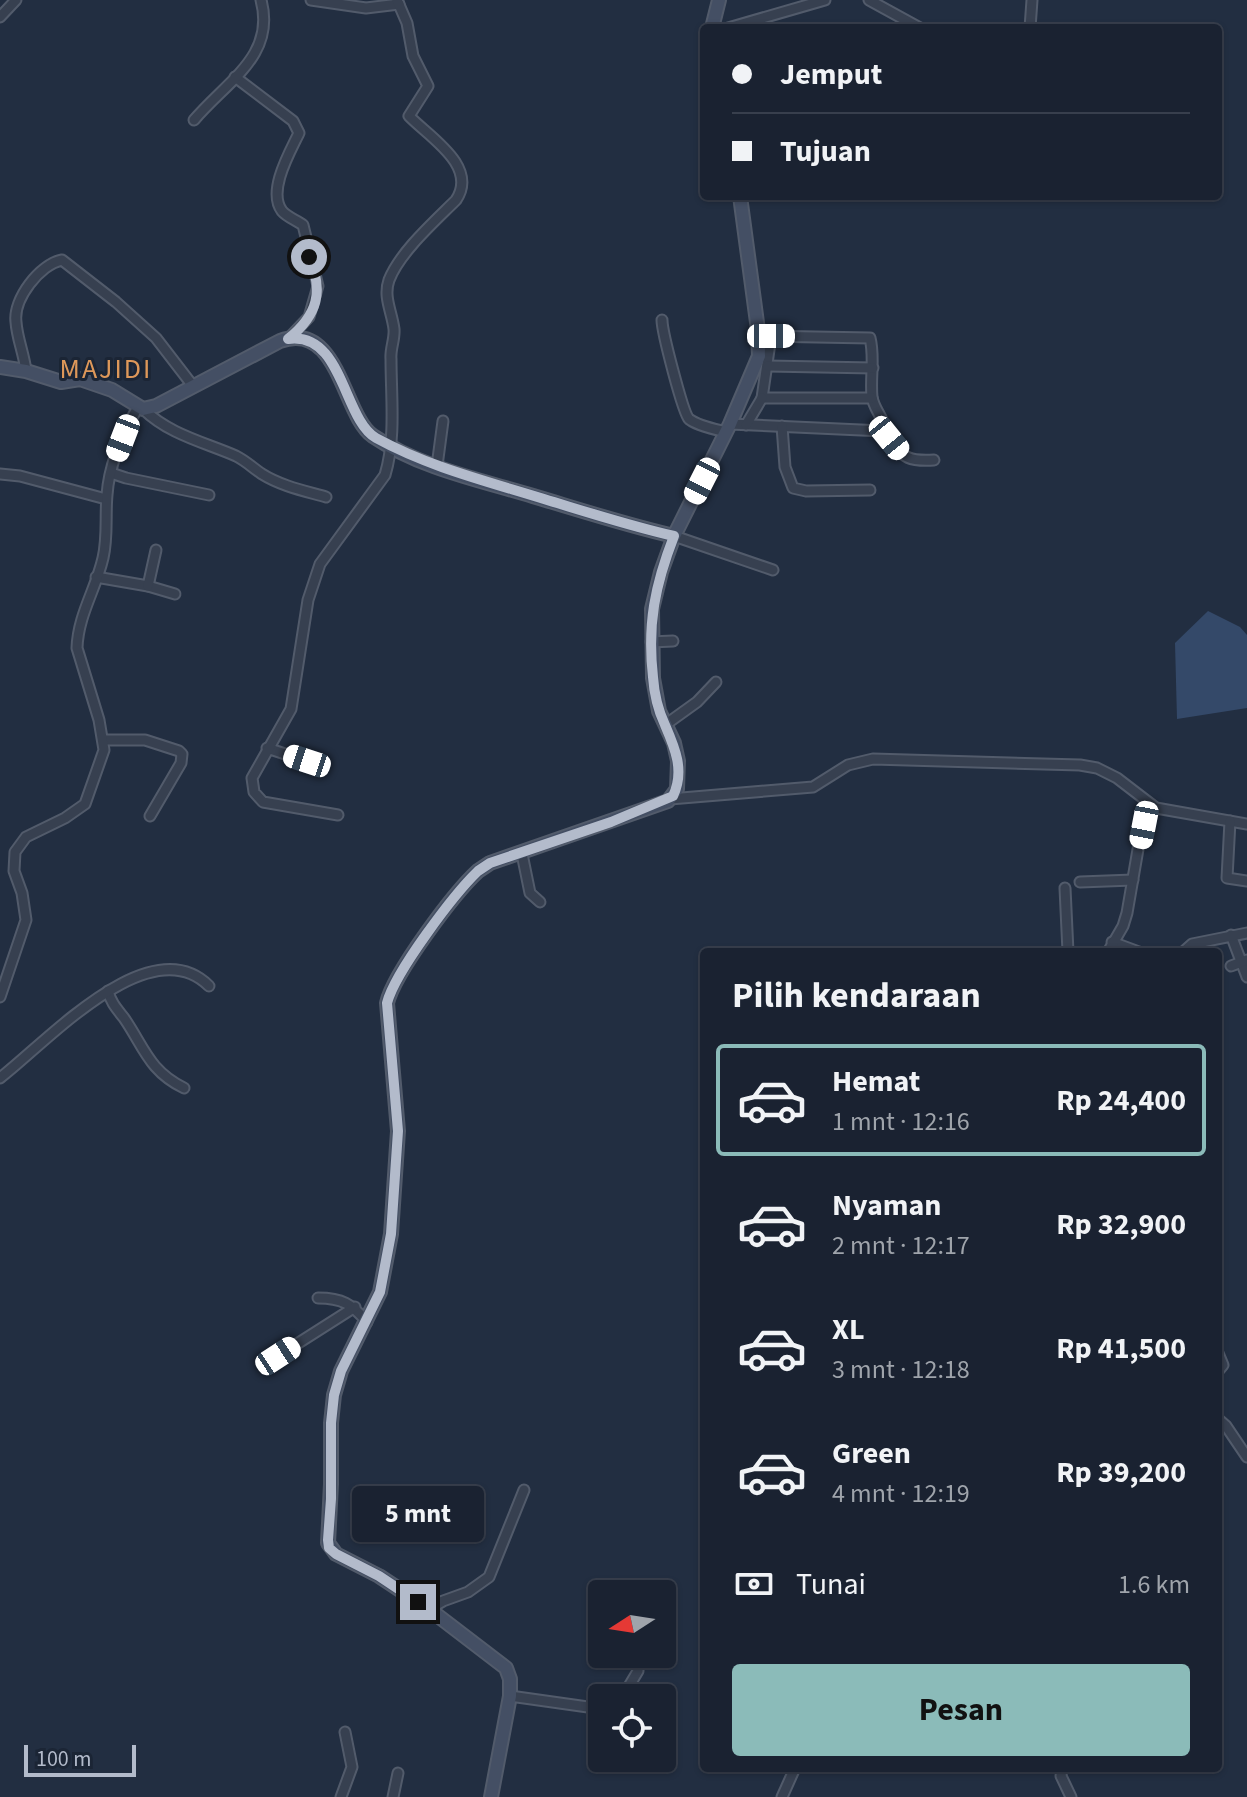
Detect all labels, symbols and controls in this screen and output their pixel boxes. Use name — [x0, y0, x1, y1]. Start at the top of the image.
text: Jemput — [780, 53, 882, 96]
text: Tujuan — [780, 130, 871, 173]
route start — [291, 239, 327, 275]
car — [747, 324, 795, 348]
district label: MAJIDI — [60, 349, 152, 389]
car — [103, 411, 143, 465]
car — [865, 412, 913, 464]
car — [680, 454, 724, 508]
car — [280, 742, 334, 780]
car — [1128, 799, 1160, 851]
text: Pilih kendaraan — [732, 970, 981, 1021]
text: Hemat — [832, 1060, 920, 1103]
icon: car — [736, 1064, 808, 1136]
text: Rp 24,400 — [1056, 1079, 1186, 1122]
text: 1 mnt · 12:16 — [832, 1103, 970, 1140]
text: Nyaman — [832, 1184, 941, 1227]
icon: car — [736, 1188, 808, 1260]
text: Rp 32,900 — [1056, 1203, 1186, 1246]
text: 2 mnt · 12:17 — [832, 1227, 970, 1264]
text: XL — [832, 1308, 865, 1351]
icon: car — [736, 1312, 808, 1384]
text: Rp 41,500 — [1056, 1327, 1186, 1370]
car — [251, 1333, 305, 1379]
text: 3 mnt · 12:18 — [832, 1351, 970, 1388]
text: Green — [832, 1432, 911, 1475]
icon: car — [736, 1436, 808, 1508]
text: Rp 39,200 — [1056, 1451, 1186, 1494]
text: 4 mnt · 12:19 — [832, 1475, 970, 1512]
callout: 5 mnt — [352, 1486, 484, 1542]
text: 5 mnt — [385, 1495, 451, 1532]
icon: cash — [732, 1562, 776, 1606]
text: Tunai — [796, 1563, 866, 1606]
text: 1.6 km — [1118, 1566, 1190, 1603]
north arrow — [588, 1580, 676, 1668]
map controls — [588, 1580, 676, 1772]
route end — [400, 1584, 436, 1620]
button: Pesan — [732, 1664, 1190, 1756]
button: locate — [588, 1684, 676, 1772]
scale bar — [24, 1741, 136, 1777]
text: 100 m — [36, 1743, 91, 1775]

